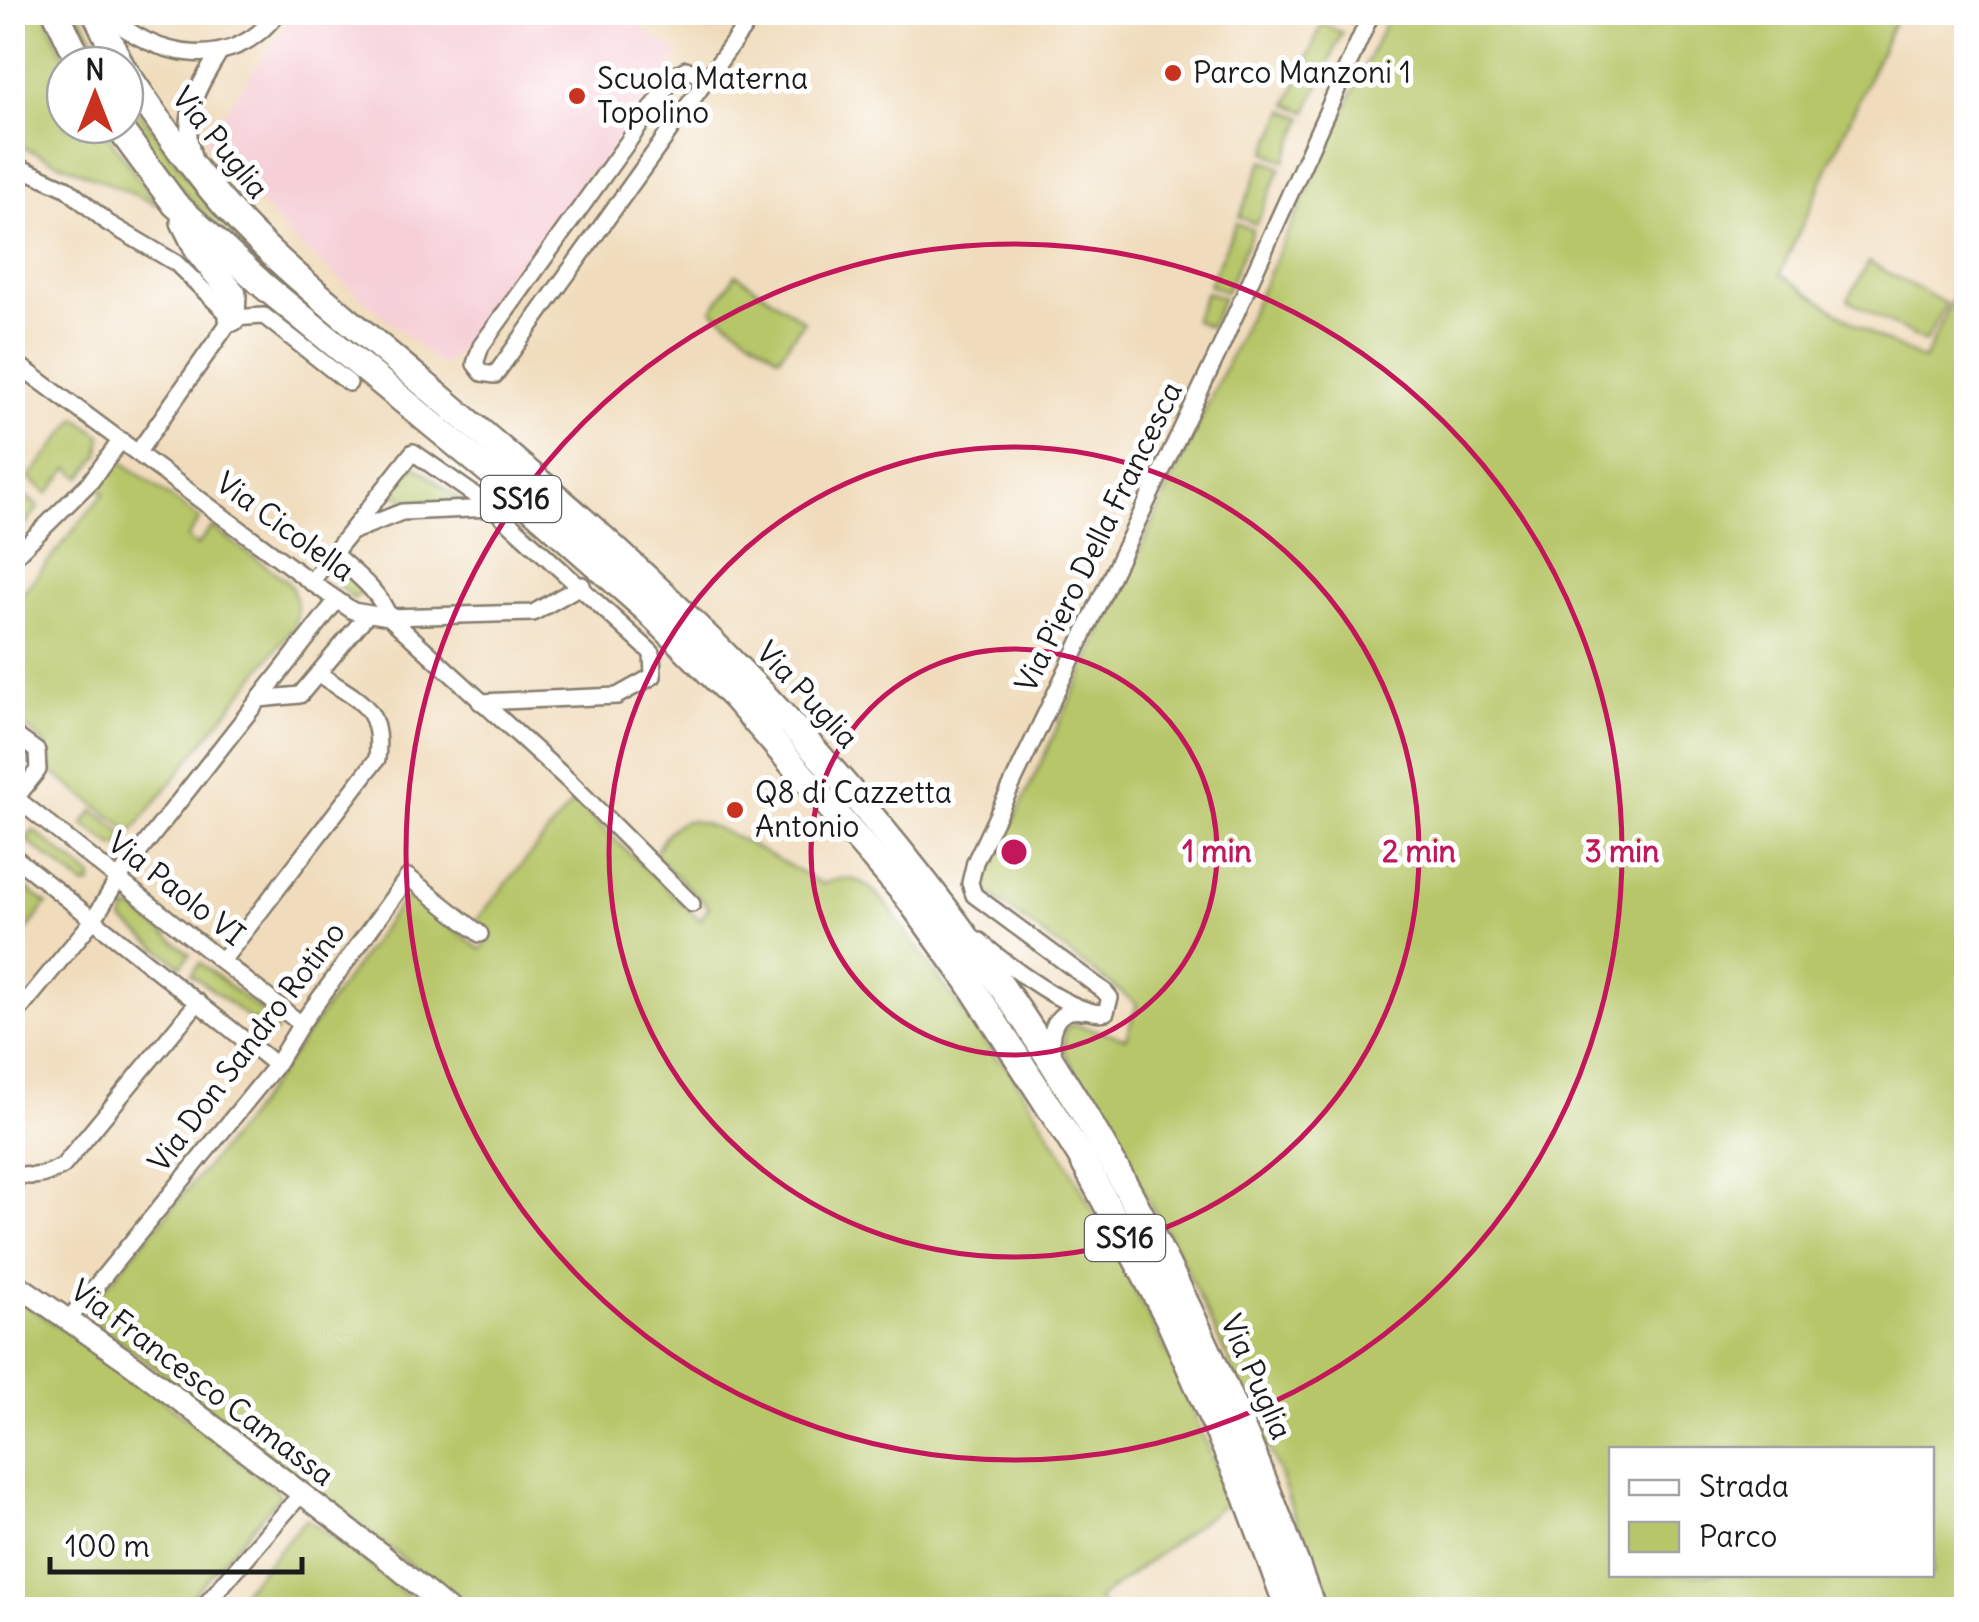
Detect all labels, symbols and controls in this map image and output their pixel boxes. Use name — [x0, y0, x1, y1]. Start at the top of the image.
north arrow — [45, 45, 145, 145]
text: N — [85, 52, 105, 88]
place label: Parco Manzoni 1 — [1193, 53, 1411, 91]
place label: Scuola Materna Topolino — [597, 59, 808, 131]
marker: Parco Manzoni 1 — [1162, 62, 1184, 84]
street label: Via Puglia — [164, 79, 277, 206]
marker: Scuola Materna Topolino — [566, 85, 588, 107]
street label: Via Piero Della Francesca — [1006, 375, 1190, 698]
street label: Via Cicolella — [209, 463, 362, 589]
road number: SS16 — [481, 476, 561, 522]
street label: Via Puglia — [749, 633, 867, 756]
place label: Q8 di Cazzetta Antonio — [755, 773, 952, 845]
marker: Q8 di Cazzetta Antonio — [724, 799, 746, 821]
street label: Via Paolo VI — [101, 823, 253, 954]
text: 1 min — [1182, 832, 1252, 870]
text: 2 min — [1382, 832, 1456, 870]
text: 3 min — [1585, 832, 1659, 870]
centre of rings — [996, 834, 1032, 870]
street label: Via Don Sandro Rotino — [140, 914, 353, 1179]
road number: SS16 — [1085, 1215, 1165, 1261]
street label: Via Francesco Camassa — [63, 1271, 342, 1494]
street label: Via Puglia — [1213, 1308, 1301, 1445]
legend — [1609, 1447, 1934, 1577]
text: Strada — [1699, 1467, 1789, 1505]
scale bar — [50, 1512, 302, 1574]
text: Parco — [1699, 1517, 1777, 1555]
text: 100 m — [65, 1527, 150, 1565]

